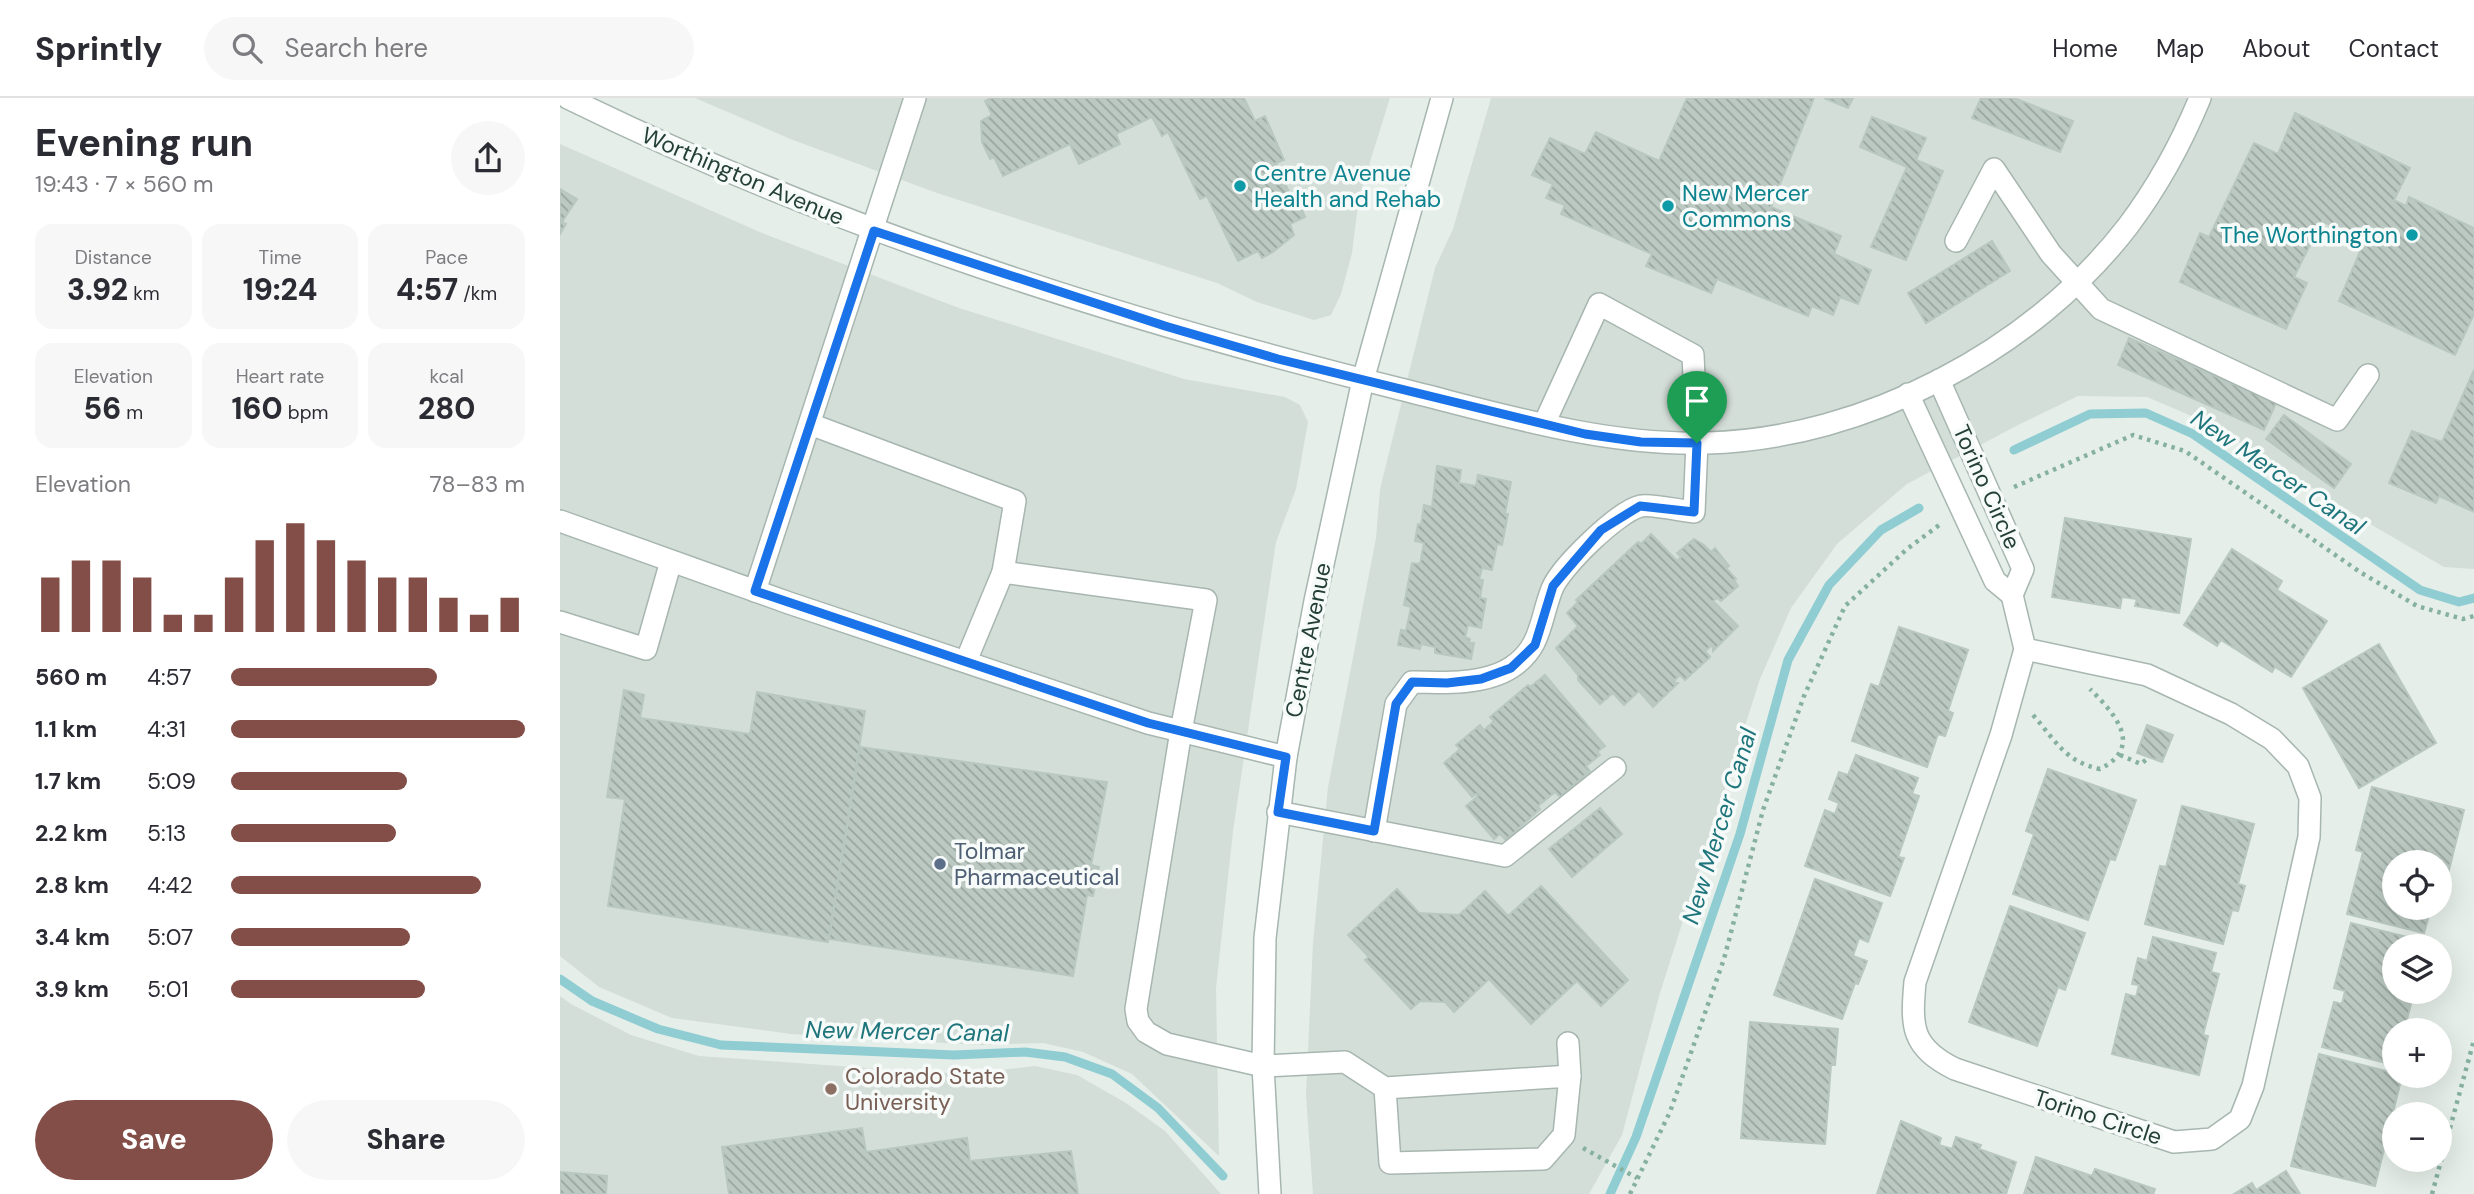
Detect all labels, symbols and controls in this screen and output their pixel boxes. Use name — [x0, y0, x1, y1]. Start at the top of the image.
search box — [204, 17, 694, 80]
text: Sprintly — [35, 27, 162, 70]
icon: search — [228, 29, 266, 67]
text: Search here — [284, 31, 428, 65]
text: Home — [2052, 33, 2118, 64]
text: Map — [2156, 33, 2204, 64]
text: About — [2242, 33, 2311, 64]
text: Contact — [2349, 33, 2439, 64]
text: Evening run — [35, 118, 253, 168]
street label: Worthington Avenue — [637, 120, 849, 232]
button: share — [451, 121, 525, 195]
place label: Centre Avenue Health and Rehab — [1254, 158, 1441, 214]
text: 19:43 · 7 × 560 m — [35, 169, 214, 199]
marker: Centre Avenue Health and Rehab — [1232, 178, 1248, 194]
place label: New Mercer Commons — [1682, 178, 1809, 234]
marker: New Mercer Commons — [1660, 198, 1676, 214]
place label: The Worthington — [2220, 220, 2398, 250]
marker: The Worthington — [2404, 227, 2420, 243]
text: Distance — [75, 245, 152, 270]
text: Time — [259, 245, 301, 270]
text: Pace — [425, 245, 468, 270]
text: 3.92 — [67, 270, 128, 309]
text: 19:24 — [243, 270, 317, 309]
text: 4:57 — [396, 270, 458, 309]
text: km — [128, 281, 160, 306]
text: /km — [458, 281, 497, 306]
text: Elevation — [74, 364, 153, 389]
text: Heart rate — [236, 364, 324, 389]
text: kcal — [429, 364, 464, 389]
pin — [1667, 371, 1727, 443]
icon: arrive — [1678, 382, 1716, 420]
text: 56 — [83, 389, 121, 428]
text: 160 — [231, 389, 283, 428]
text: 280 — [418, 389, 475, 428]
text: m — [121, 400, 143, 425]
text: bpm — [283, 400, 329, 425]
water label: New Mercer Canal — [2185, 402, 2372, 542]
street label: Torino Circle — [1946, 420, 2028, 554]
text: Elevation — [35, 469, 131, 499]
text: 78–83 m — [430, 469, 525, 499]
street label: Centre Avenue — [1278, 560, 1338, 720]
text: 560 m — [35, 662, 107, 692]
text: 4:57 — [147, 662, 192, 692]
text: 1.1 km — [35, 714, 97, 744]
text: 4:31 — [147, 714, 186, 744]
water label: New Mercer Canal — [1674, 724, 1764, 928]
text: 1.7 km — [35, 766, 101, 796]
text: 5:09 — [147, 766, 196, 796]
text: 2.2 km — [35, 818, 108, 848]
text: 5:13 — [147, 818, 186, 848]
place label: Tolmar Pharmaceutical — [954, 836, 1119, 892]
map controls — [2382, 850, 2452, 1172]
button: locate — [2382, 850, 2452, 920]
marker: Tolmar Pharmaceutical — [932, 856, 948, 872]
text: 2.8 km — [35, 870, 109, 900]
text: 4:42 — [147, 870, 193, 900]
text: 3.4 km — [35, 922, 110, 952]
text: 5:07 — [147, 922, 193, 952]
button: layers — [2382, 934, 2452, 1004]
text: 3.9 km — [35, 974, 109, 1004]
text: 5:01 — [147, 974, 189, 1004]
water label: New Mercer Canal — [805, 1014, 1010, 1048]
button: + — [2382, 1018, 2452, 1088]
place label: Colorado State University — [845, 1061, 1005, 1117]
marker: Colorado State University — [823, 1081, 839, 1097]
street label: Torino Circle — [2030, 1082, 2166, 1152]
button: Save — [35, 1100, 273, 1180]
button: Share — [287, 1100, 525, 1180]
button: − — [2382, 1102, 2452, 1172]

